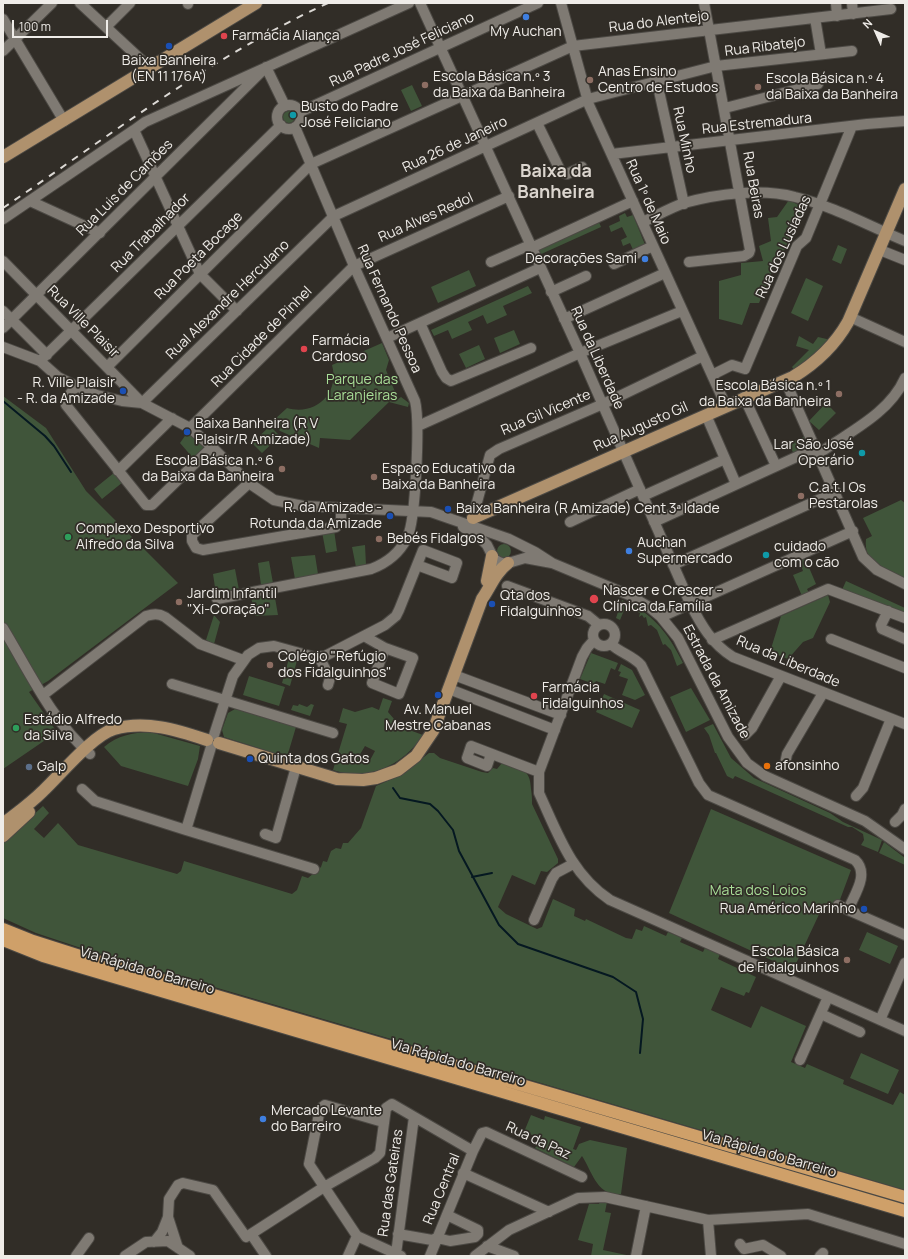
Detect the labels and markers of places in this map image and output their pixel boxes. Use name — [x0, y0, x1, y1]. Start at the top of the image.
marker: My Auchan — [521, 12, 531, 22]
place label: My Auchan — [490, 24, 562, 40]
place label: Farmácia Aliança — [232, 28, 340, 44]
marker: Farmácia Aliança — [219, 31, 229, 41]
marker: Baixa Banheira (EN 11 176A) — [164, 41, 174, 51]
place label: Baixa Banheira (EN 11 176A) — [122, 53, 216, 86]
place label: Anas Ensino Centro de Estudos — [598, 64, 718, 96]
place label: Escola Básica n.º 3 da Baixa da Banheira — [433, 69, 565, 102]
place label: Escola Básica n.º 4 da Baixa da Banheira — [766, 71, 898, 104]
marker: Anas Ensino Centro de Estudos — [585, 75, 595, 85]
marker: Escola Básica n.º 3 da Baixa da Banheira — [420, 80, 430, 90]
marker: Escola Básica n.º 4 da Baixa da Banheira — [753, 82, 763, 92]
place label: Busto do Padre José Feliciano — [301, 99, 398, 132]
marker: Busto do Padre José Feliciano — [288, 110, 298, 120]
place label: Decorações Sami — [525, 251, 637, 267]
marker: Decorações Sami — [640, 254, 650, 264]
place label: Farmácia Cardoso — [312, 333, 370, 366]
marker: Farmácia Cardoso — [299, 344, 309, 354]
place label: R. Ville Plaisir - R. da Amizade — [17, 375, 115, 408]
place label: Escola Básica n.º 1 da Baixa da Banheira — [699, 378, 831, 410]
marker: R. Ville Plaisir - R. da Amizade — [118, 386, 128, 396]
marker: Escola Básica n.º 1 da Baixa da Banheira — [834, 389, 844, 399]
place label: Baixa Banheira (R V Plaisir/R Amizade) — [195, 416, 318, 448]
marker: Baixa Banheira (R V Plaisir/R Amizade) — [182, 427, 192, 437]
place label: Lar São José Operário — [774, 437, 854, 470]
marker: Lar São José Operário — [857, 448, 867, 458]
place label: Escola Básica n.º 6 da Baixa da Banheira — [142, 453, 274, 486]
place label: Espaço Educativo da Baixa da Banheira — [382, 461, 515, 494]
marker: Escola Básica n.º 6 da Baixa da Banheira — [277, 464, 287, 474]
marker: Espaço Educativo da Baixa da Banheira — [369, 472, 379, 482]
place label: C.a.t.l Os Pestarolas — [809, 480, 878, 512]
marker: C.a.t.l Os Pestarolas — [796, 491, 806, 501]
place label: R. da Amizade - Rotunda da Amizade — [250, 500, 382, 532]
place label: Baixa Banheira (R Amizade) Cent 3ª Idade — [456, 501, 720, 517]
marker: Baixa Banheira (R Amizade) Cent 3ª Idade — [443, 504, 453, 514]
marker: R. da Amizade - Rotunda da Amizade — [385, 511, 395, 521]
place label: Complexo Desportivo Alfredo da Silva — [76, 521, 214, 554]
place label: Bebés Fidalgos — [387, 531, 484, 547]
marker: Complexo Desportivo Alfredo da Silva — [63, 532, 73, 542]
marker: Bebés Fidalgos — [374, 534, 384, 544]
place label: Auchan Supermercado — [637, 535, 732, 568]
place label: cuidado com o cão — [774, 539, 839, 572]
marker: Auchan Supermercado — [624, 546, 634, 556]
marker: cuidado com o cão — [761, 550, 771, 560]
place label: Nascer e Crescer - Clínica da Família — [603, 583, 722, 616]
place label: Jardim Infantil "Xi-Coração" — [187, 586, 277, 618]
place label: Qta dos Fidalguinhos — [500, 588, 582, 620]
marker: Nascer e Crescer - Clínica da Família — [588, 593, 600, 605]
marker: Jardim Infantil "Xi-Coração" — [174, 597, 184, 607]
marker: Qta dos Fidalguinhos — [487, 599, 497, 609]
place label: Colégio "Refúgio dos Fidalguinhos" — [278, 649, 392, 682]
marker: Colégio "Refúgio dos Fidalguinhos" — [265, 660, 275, 670]
place label: Farmácia Fidalguinhos — [542, 680, 624, 712]
marker: Av. Manuel Mestre Cabanas — [433, 690, 443, 700]
marker: Farmácia Fidalguinhos — [529, 691, 539, 701]
place label: Av. Manuel Mestre Cabanas — [385, 702, 491, 734]
place label: Estádio Alfredo da Silva — [24, 712, 122, 744]
marker: Estádio Alfredo da Silva — [11, 723, 21, 733]
place label: Quinta dos Gatos — [258, 751, 369, 767]
marker: Quinta dos Gatos — [245, 754, 255, 764]
place label: afonsinho — [775, 758, 840, 774]
place label: Galp — [37, 759, 66, 775]
marker: afonsinho — [762, 761, 772, 771]
marker: Galp — [24, 762, 34, 772]
place label: Rua Américo Marinho — [720, 901, 856, 917]
marker: Rua Américo Marinho — [859, 904, 869, 914]
place label: Escola Básica de Fidalguinhos — [738, 944, 839, 976]
marker: Escola Básica de Fidalguinhos — [842, 955, 852, 965]
place label: Mercado Levante do Barreiro — [271, 1103, 382, 1136]
marker: Mercado Levante do Barreiro — [258, 1114, 268, 1124]

